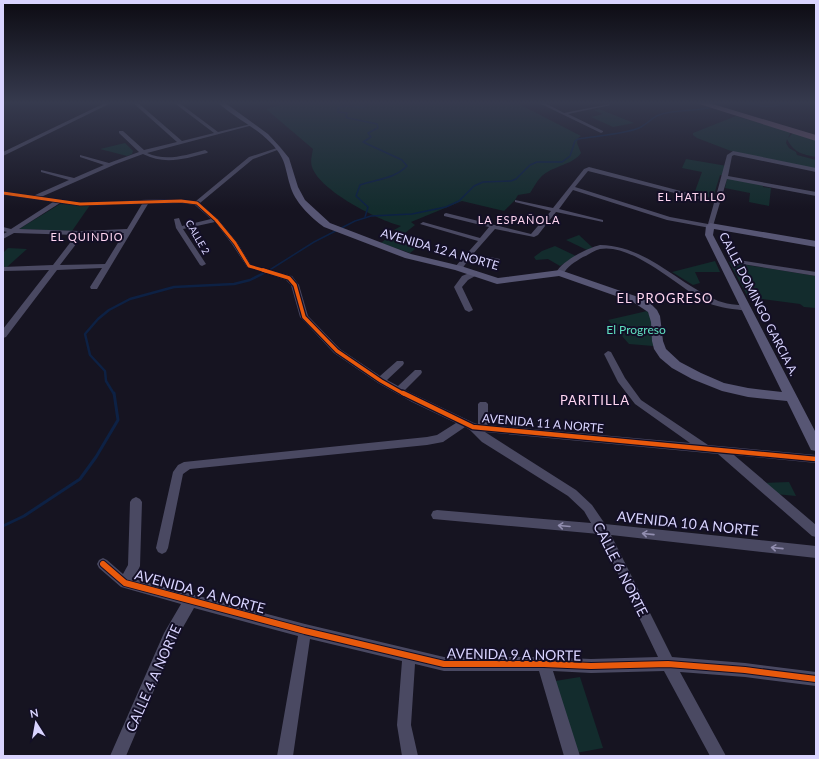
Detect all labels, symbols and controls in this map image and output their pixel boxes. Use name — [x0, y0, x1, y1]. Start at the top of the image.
district label: EL HATILLO — [658, 190, 726, 203]
district label: LA ESPAÑOLA — [478, 213, 560, 226]
street label: CALLE 2 — [183, 218, 213, 257]
street label: AVENIDA 12 A NORTE — [379, 225, 501, 273]
district label: EL QUINDIO — [50, 230, 124, 243]
street label: CALLE DOMINGO GARCIA A. — [716, 230, 802, 379]
district label: EL PROGRESO — [617, 290, 714, 306]
park label: El Progreso — [606, 322, 666, 337]
district label: PARITILLA — [560, 392, 630, 408]
street label: AVENIDA 11 A NORTE — [482, 410, 605, 436]
street label: AVENIDA 10 A NORTE — [616, 507, 760, 539]
street label: CALLE 6 NORTE — [590, 519, 652, 619]
one-way arrow — [558, 522, 571, 530]
one-way arrow — [642, 530, 655, 538]
one-way arrow — [771, 544, 784, 552]
street label: AVENIDA 9 A NORTE — [133, 565, 267, 617]
street label: CALLE 4 A NORTE — [122, 622, 184, 734]
street label: AVENIDA 9 A NORTE — [447, 644, 581, 664]
north arrow — [16, 703, 56, 743]
text: N — [29, 706, 39, 720]

